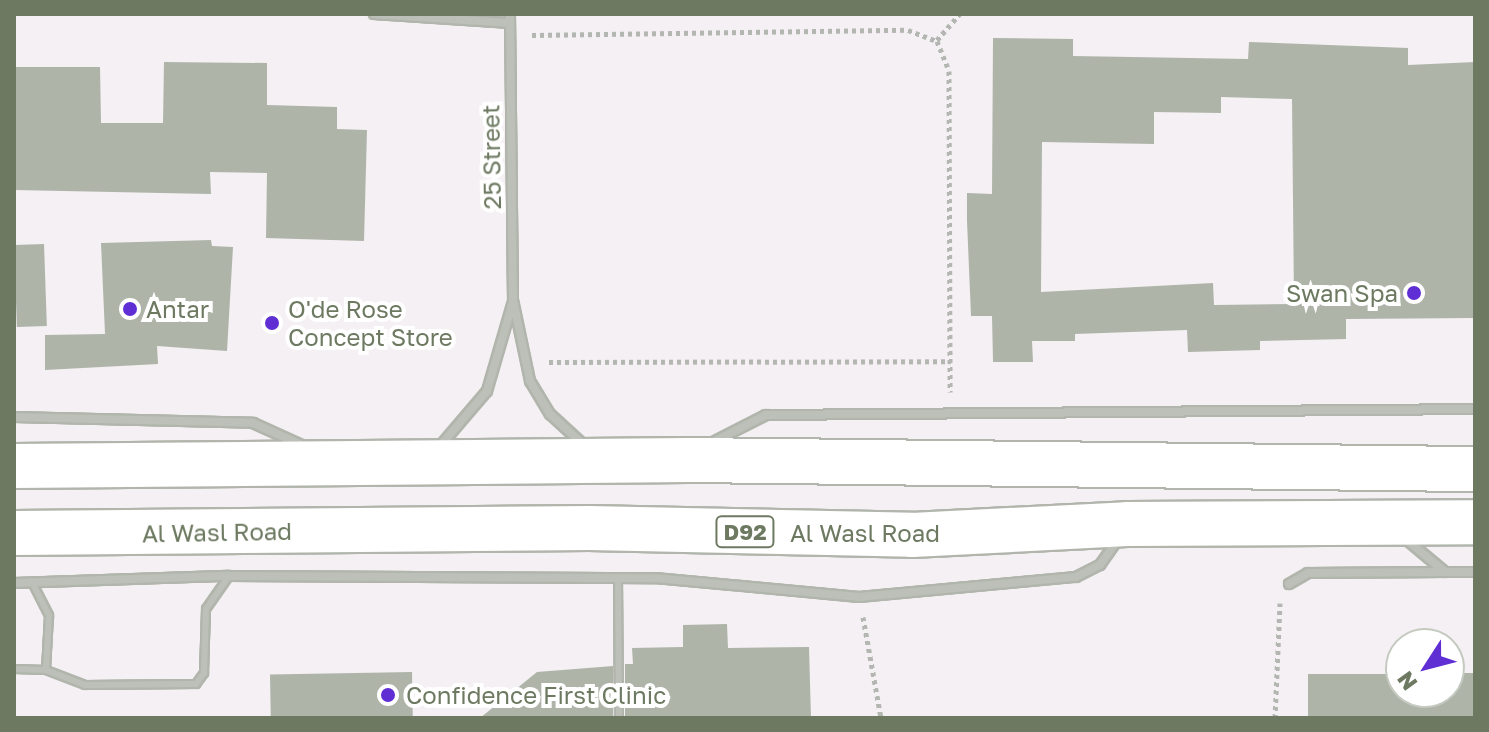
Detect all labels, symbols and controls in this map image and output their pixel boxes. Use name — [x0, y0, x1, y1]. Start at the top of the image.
street label: 25 Street — [476, 104, 506, 210]
place label: Swan Spa — [1286, 279, 1398, 307]
marker: Swan Spa — [1405, 284, 1423, 302]
place label: Antar — [146, 295, 209, 323]
place label: O'de Rose Concept Store — [288, 295, 453, 351]
marker: Antar — [121, 300, 139, 318]
marker: O'de Rose Concept Store — [263, 314, 281, 332]
road number: D92 — [715, 514, 775, 550]
street label: Al Wasl Road — [142, 516, 292, 548]
street label: Al Wasl Road — [790, 519, 940, 547]
north arrow — [1385, 628, 1465, 708]
text: N — [1391, 667, 1423, 696]
place label: Confidence First Clinic — [406, 681, 666, 709]
marker: Confidence First Clinic — [377, 684, 399, 706]

